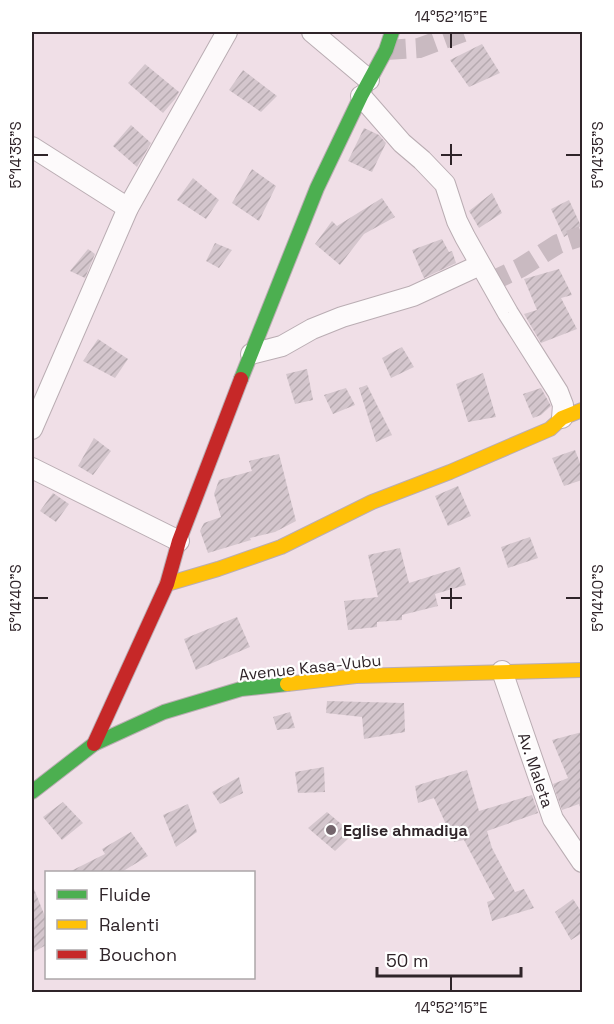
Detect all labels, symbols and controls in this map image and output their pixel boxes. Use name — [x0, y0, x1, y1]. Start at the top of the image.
text: 14°52'15"E — [414, 7, 488, 26]
text: 5°14'35"S — [6, 121, 25, 189]
text: 5°14'35"S — [588, 121, 607, 189]
text: 5°14'40"S — [6, 564, 25, 632]
text: 5°14'40"S — [588, 564, 607, 632]
street label: Avenue Kasa-Vubu — [238, 650, 382, 685]
street label: Av. Maleta — [513, 730, 558, 810]
place label: Eglise ahmadiya — [343, 820, 468, 841]
marker: Eglise ahmadiya — [324, 823, 338, 837]
legend — [45, 871, 255, 979]
text: Fluide — [99, 883, 151, 906]
text: Ralenti — [99, 913, 159, 936]
scale bar — [377, 940, 521, 978]
text: Bouchon — [99, 943, 177, 966]
text: 50 m — [386, 949, 428, 972]
text: 14°52'15"E — [414, 998, 488, 1017]

